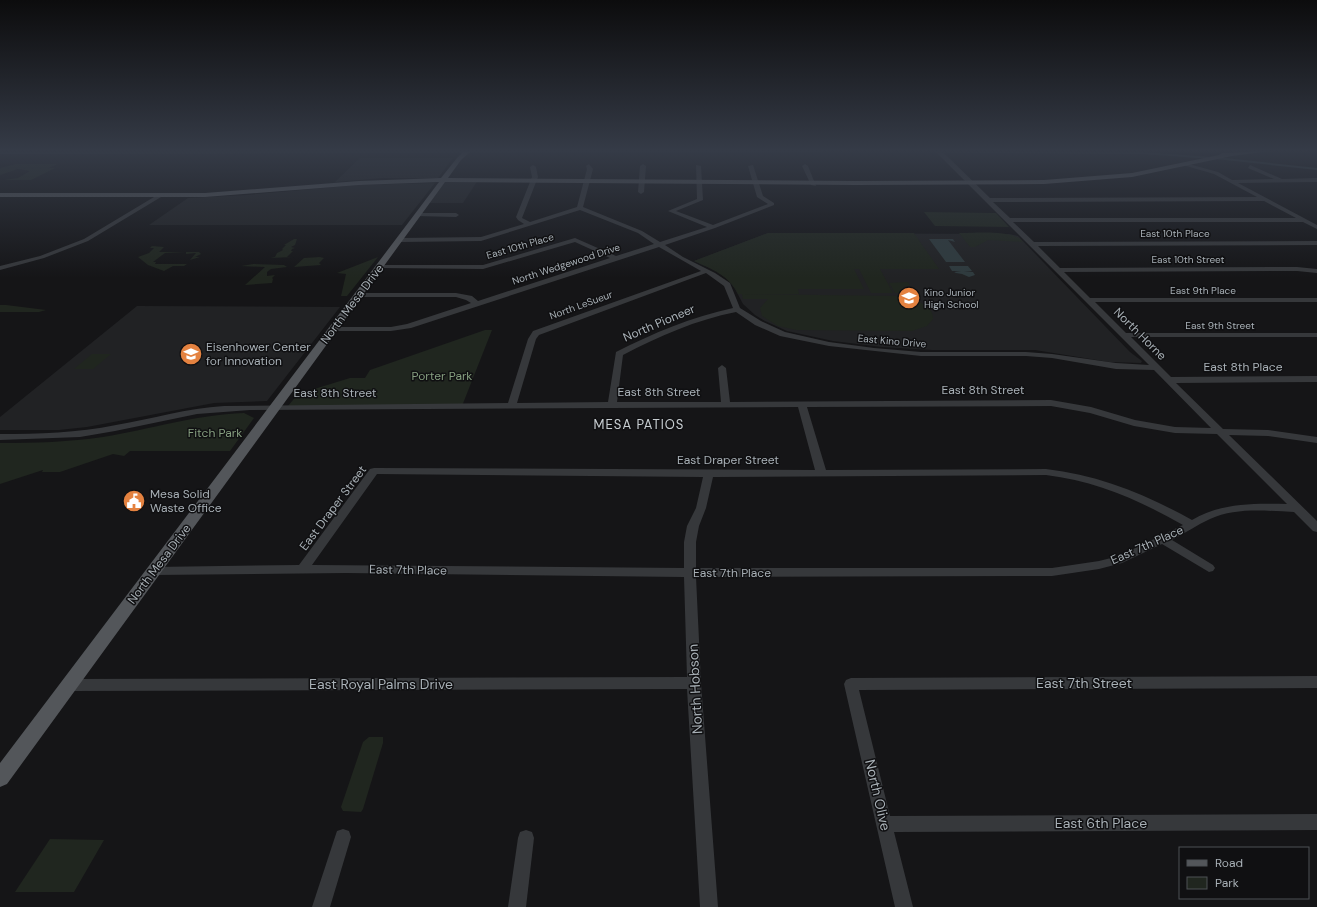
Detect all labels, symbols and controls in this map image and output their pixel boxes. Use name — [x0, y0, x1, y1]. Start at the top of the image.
street label: East 10th Place — [1140, 227, 1210, 240]
street label: East 10th Place — [485, 230, 556, 262]
street label: North Wedgewood Drive — [510, 240, 622, 288]
street label: East 10th Street — [1151, 253, 1225, 266]
street label: North Mesa Drive — [317, 261, 387, 347]
street label: East 9th Place — [1170, 284, 1236, 297]
school or university icon: Kino Junior High School — [896, 285, 922, 311]
place label: Kino Junior High School — [924, 286, 979, 311]
street label: North LeSueur — [548, 287, 615, 322]
street label: North Pioneer — [621, 300, 698, 345]
street label: North Horne — [1110, 304, 1170, 364]
street label: East 9th Street — [1185, 319, 1255, 332]
street label: East Kino Drive — [857, 332, 927, 350]
place label: Eisenhower Center for Innovation — [206, 339, 311, 369]
school or university icon: Eisenhower Center for Innovation — [178, 341, 204, 367]
street label: East 8th Place — [1204, 359, 1283, 375]
park label: Porter Park — [412, 368, 472, 384]
street label: East 8th Street — [941, 382, 1025, 398]
street label: East 8th Street — [617, 384, 701, 400]
street label: East 8th Street — [293, 385, 377, 401]
district label: MESA PATIOS — [594, 416, 684, 433]
park label: Fitch Park — [188, 425, 242, 441]
street label: East Draper Street — [677, 452, 779, 468]
street label: East Draper Street — [296, 462, 370, 554]
place label: Mesa Solid Waste Office — [150, 486, 222, 516]
public building icon: Mesa Solid Waste Office — [121, 488, 147, 514]
street label: North Mesa Drive — [124, 521, 194, 607]
street label: East 7th Place — [1108, 522, 1186, 568]
street label: East 7th Place — [369, 561, 447, 579]
street label: East 7th Place — [693, 565, 771, 581]
street label: North Hobson — [684, 643, 706, 735]
street label: East 7th Street — [1036, 674, 1132, 692]
street label: East Royal Palms Drive — [309, 675, 453, 693]
street label: North Olive — [861, 758, 895, 832]
street label: East 6th Place — [1055, 814, 1147, 832]
legend — [1179, 847, 1309, 899]
text: Road — [1215, 855, 1243, 871]
text: Park — [1215, 875, 1239, 891]

